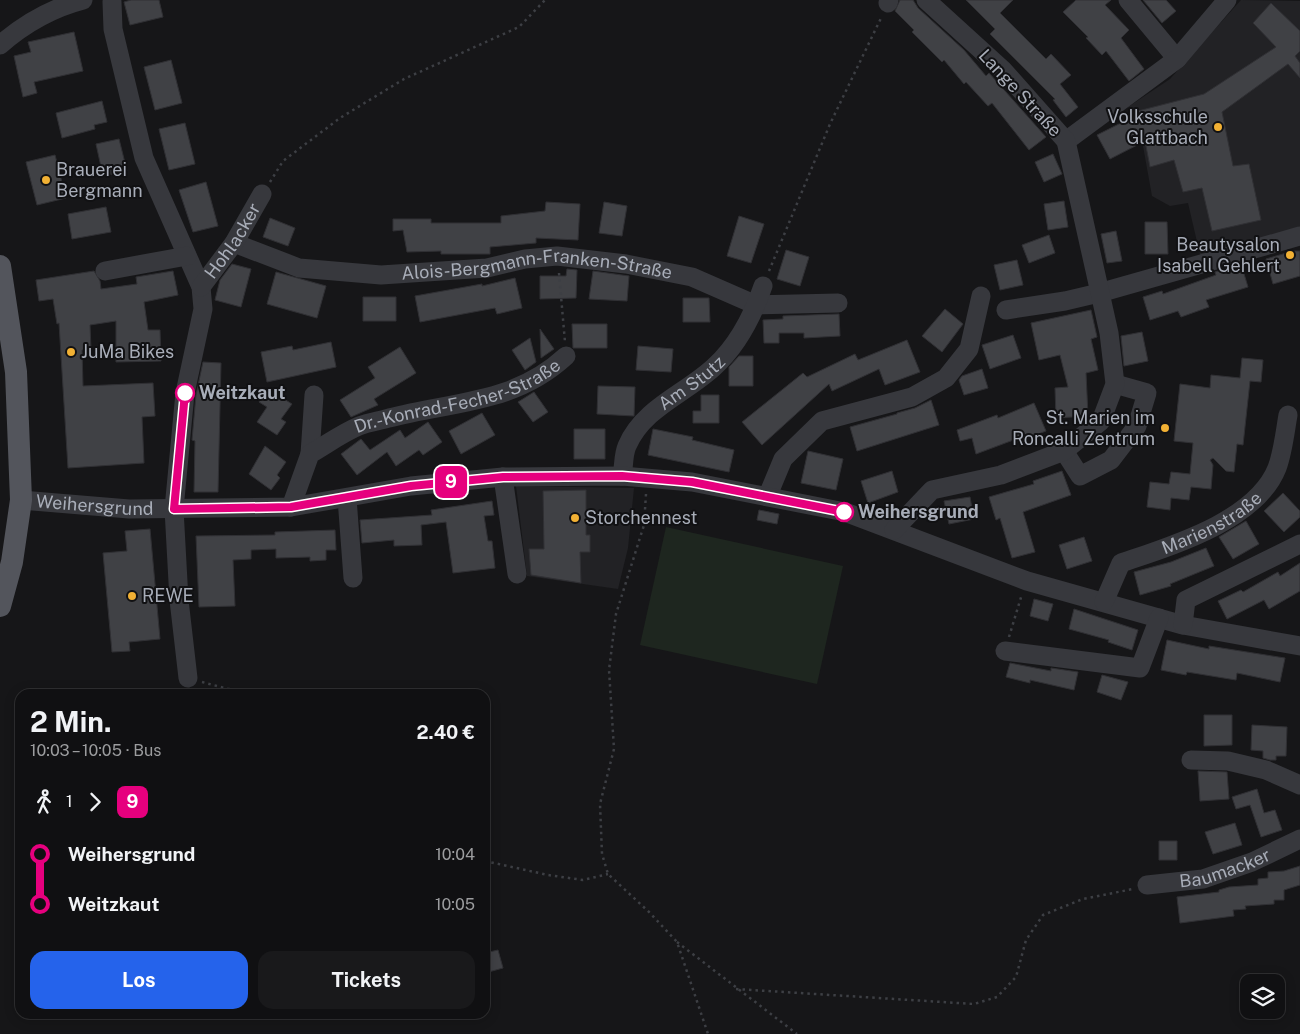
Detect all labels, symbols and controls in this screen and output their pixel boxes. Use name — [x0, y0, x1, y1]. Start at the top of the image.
street label: Lange Straße — [974, 45, 1066, 141]
place label: Volksschule Glattbach — [1107, 106, 1208, 148]
marker: Volksschule Glattbach — [1212, 121, 1224, 133]
place label: Brauerei Bergmann — [56, 159, 143, 201]
marker: Brauerei Bergmann — [40, 174, 52, 186]
street label: Hohlacker — [200, 199, 265, 283]
place label: Beautysalon Isabell Gehlert — [1157, 234, 1280, 276]
street label: Alois-Bergmann-Franken-Straße — [401, 245, 674, 284]
marker: Beautysalon Isabell Gehlert — [1284, 249, 1296, 261]
place label: JuMa Bikes — [81, 341, 174, 362]
marker: JuMa Bikes — [65, 346, 77, 358]
street label: Am Stutz — [654, 351, 729, 414]
street label: Dr.-Konrad-Fecher-Straße — [351, 354, 564, 437]
place label: Weitzkaut — [199, 382, 286, 403]
marker: Weitzkaut — [175, 383, 195, 403]
place label: St. Marien im Roncalli Zentrum — [1012, 407, 1155, 449]
marker: St. Marien im Roncalli Zentrum — [1159, 422, 1171, 434]
line badge: 9 — [435, 466, 467, 498]
text: 9 — [445, 471, 457, 492]
street label: Marienstraße — [1159, 487, 1266, 558]
street label: Weihersgrund — [35, 490, 154, 519]
place label: Weihersgrund — [858, 501, 979, 522]
marker: Weihersgrund — [834, 502, 854, 522]
place label: Storchennest — [585, 507, 698, 528]
marker: Storchennest — [569, 512, 581, 524]
place label: REWE — [142, 585, 194, 606]
marker: REWE — [126, 590, 138, 602]
text: 2 Min. — [30, 705, 112, 738]
text: 2.40 € — [417, 721, 475, 743]
text: 10:03 – 10:05 · Bus — [30, 741, 161, 760]
icon: walk — [30, 788, 58, 816]
icon: forward — [81, 788, 109, 816]
text: 9 — [127, 791, 138, 812]
text: 1 — [66, 792, 73, 811]
text: Weihersgrund — [68, 843, 195, 865]
street label: Baumacker — [1178, 844, 1274, 891]
text: 10:04 — [435, 845, 475, 864]
text: Weitzkaut — [68, 893, 159, 915]
text: 10:05 — [435, 895, 475, 914]
button: Los — [30, 951, 248, 1009]
button: Tickets — [258, 951, 475, 1009]
map controls — [1240, 974, 1285, 1019]
button: layers — [1240, 974, 1285, 1019]

